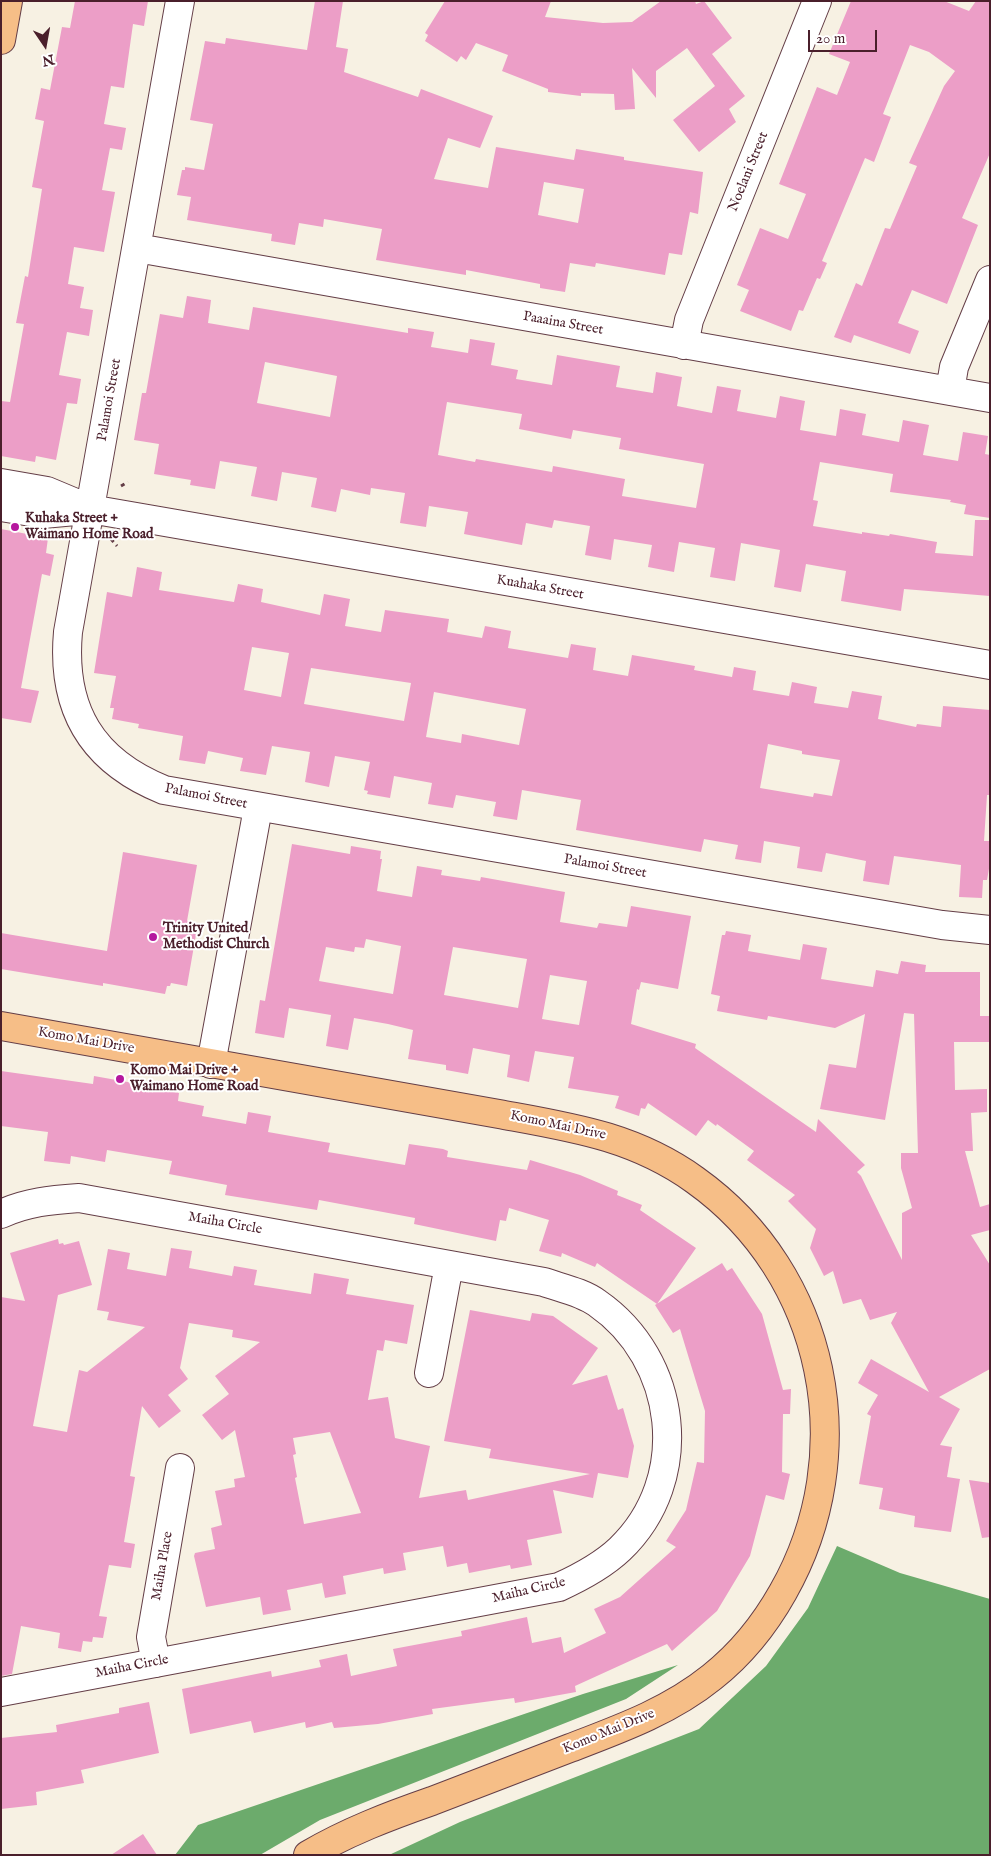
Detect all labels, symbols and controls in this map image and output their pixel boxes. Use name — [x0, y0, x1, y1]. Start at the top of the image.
north arrow — [20, 20, 70, 70]
scale bar — [811, 20, 880, 52]
text: 20 m — [816, 29, 845, 48]
text: N — [40, 50, 56, 70]
street label: Noelani Street — [725, 130, 773, 214]
street label: Paaaina Street — [522, 309, 604, 339]
street label: Palamoi Street — [94, 357, 126, 443]
place label: Kuhaka Street + Waimano Home Road — [25, 511, 153, 544]
marker: Kuhaka Street + Waimano Home Road — [9, 521, 21, 533]
street label: Kuahaka Street — [495, 572, 585, 604]
street label: Palamoi Street — [163, 781, 249, 813]
street label: Palamoi Street — [562, 851, 648, 883]
place label: Trinity United Methodist Church — [163, 921, 269, 954]
marker: Trinity United Methodist Church — [147, 931, 159, 943]
street label: Komo Mai Drive — [36, 1024, 136, 1058]
place label: Komo Mai Drive + Waimano Home Road — [130, 1063, 258, 1096]
marker: Komo Mai Drive + Waimano Home Road — [114, 1073, 126, 1085]
street label: Komo Mai Drive — [509, 1108, 607, 1144]
street label: Maiha Circle — [187, 1209, 263, 1239]
street label: Maiha Place — [149, 1530, 177, 1602]
street label: Maiha Circle — [491, 1574, 567, 1608]
street label: Maiha Circle — [94, 1652, 170, 1682]
street label: Komo Mai Drive — [561, 1706, 657, 1758]

